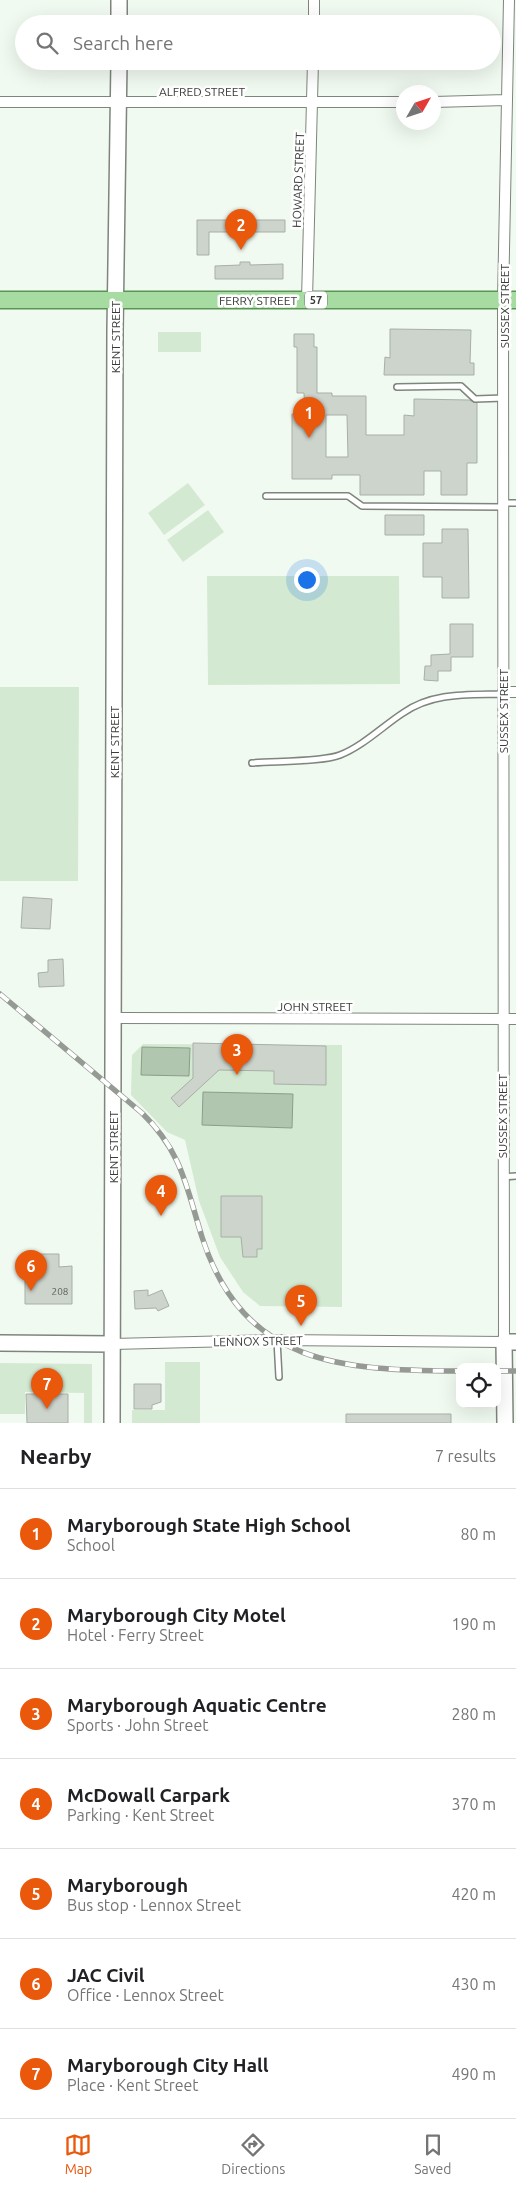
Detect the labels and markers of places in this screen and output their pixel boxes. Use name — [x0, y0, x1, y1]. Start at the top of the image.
pin: 2 — [225, 209, 257, 250]
pin: 1 — [293, 397, 325, 438]
pin: 3 — [221, 1034, 253, 1075]
pin: 4 — [145, 1175, 177, 1216]
pin: 6 — [15, 1250, 47, 1291]
pin: 5 — [285, 1285, 317, 1326]
pin: 7 — [31, 1368, 63, 1409]

